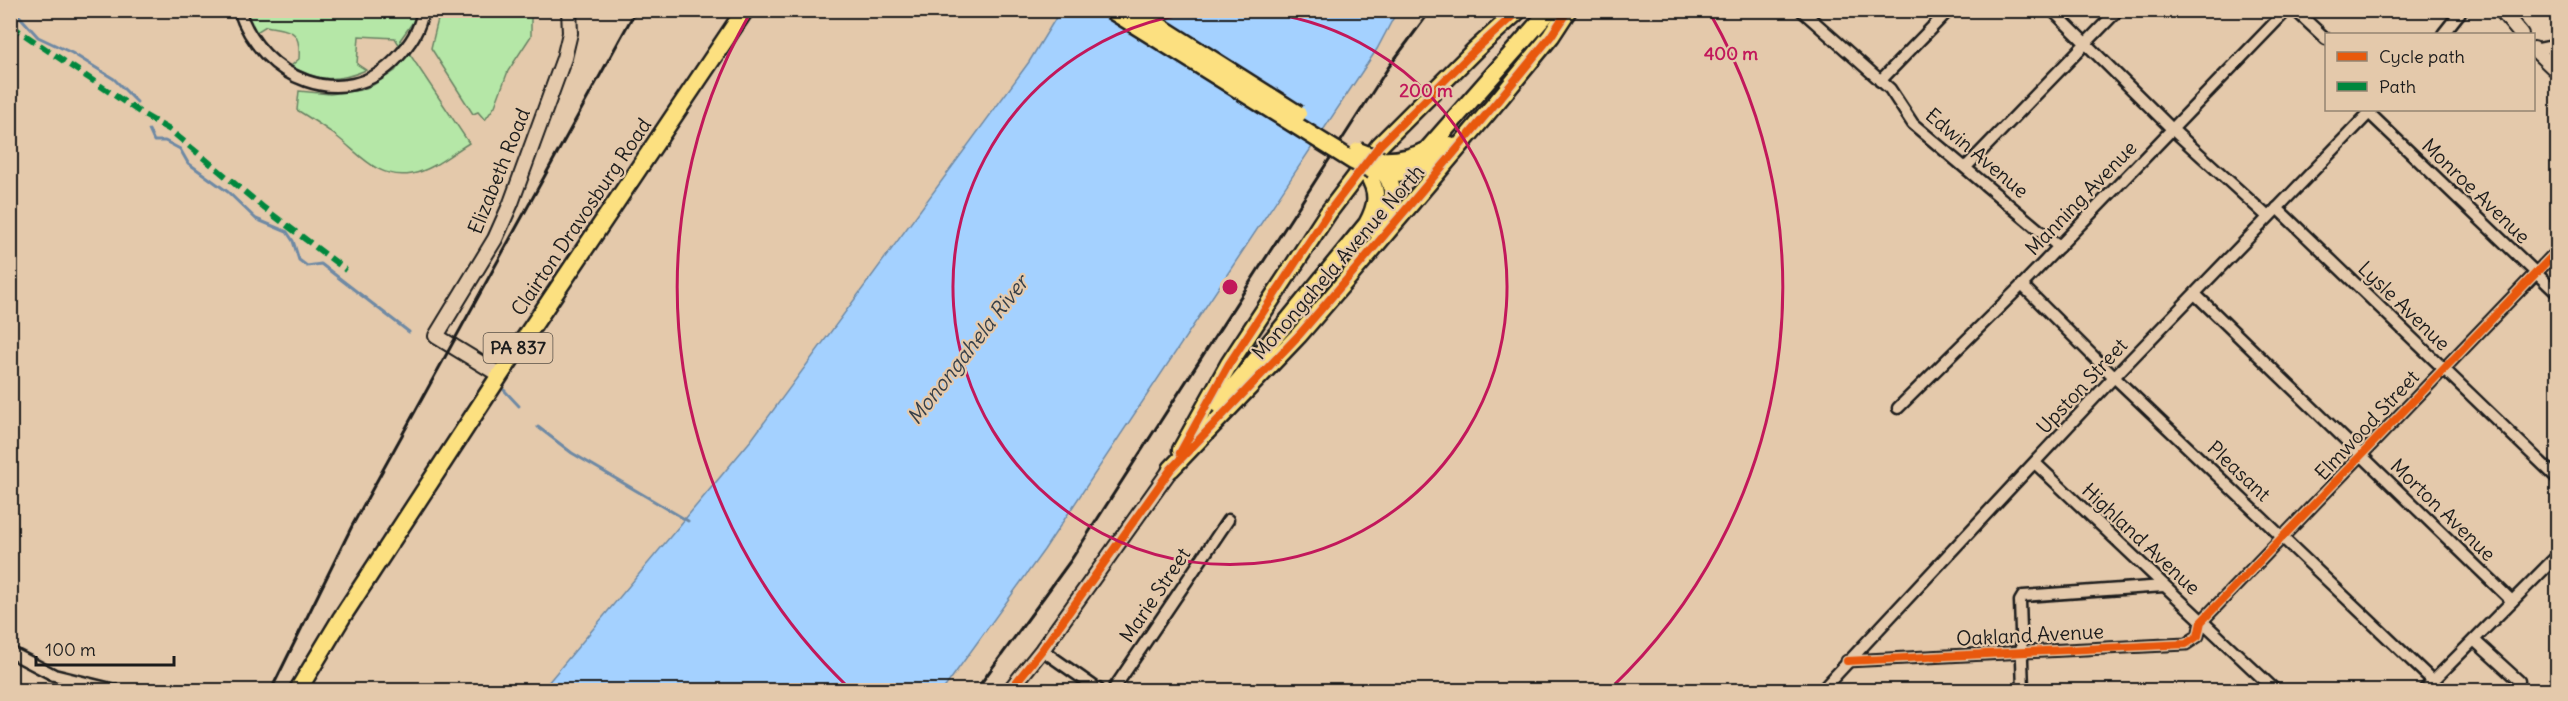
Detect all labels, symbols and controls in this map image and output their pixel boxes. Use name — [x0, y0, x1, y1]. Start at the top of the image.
legend — [2325, 33, 2535, 111]
text: 400 m — [1704, 42, 1758, 65]
text: Cycle path — [2379, 45, 2465, 68]
text: Path — [2379, 75, 2416, 98]
text: 200 m — [1399, 79, 1453, 102]
street label: Edwin Avenue — [1921, 102, 2034, 203]
street label: Elizabeth Road — [462, 104, 535, 237]
street label: Clairton Dravosburg Road — [505, 113, 656, 320]
street label: Monroe Avenue — [2417, 133, 2536, 248]
street label: Manning Avenue — [2020, 135, 2142, 260]
street label: Monongahela Avenue North — [1246, 159, 1429, 364]
street label: Lysle Avenue — [2353, 256, 2456, 356]
water label: Monongahela River — [901, 268, 1036, 430]
centre of rings — [1220, 277, 1240, 297]
street label: Upston Street — [2031, 332, 2132, 439]
road number: PA 837 — [484, 333, 552, 363]
street label: Elmwood Street — [2309, 364, 2424, 485]
street label: Pleasant — [2203, 435, 2276, 506]
street label: Morton Avenue — [2385, 453, 2501, 566]
street label: Highland Avenue — [2077, 477, 2206, 600]
street label: Marie Street — [1114, 542, 1196, 647]
street label: Oakland Avenue — [1955, 618, 2105, 651]
scale bar — [36, 629, 174, 667]
text: 100 m — [45, 638, 96, 661]

